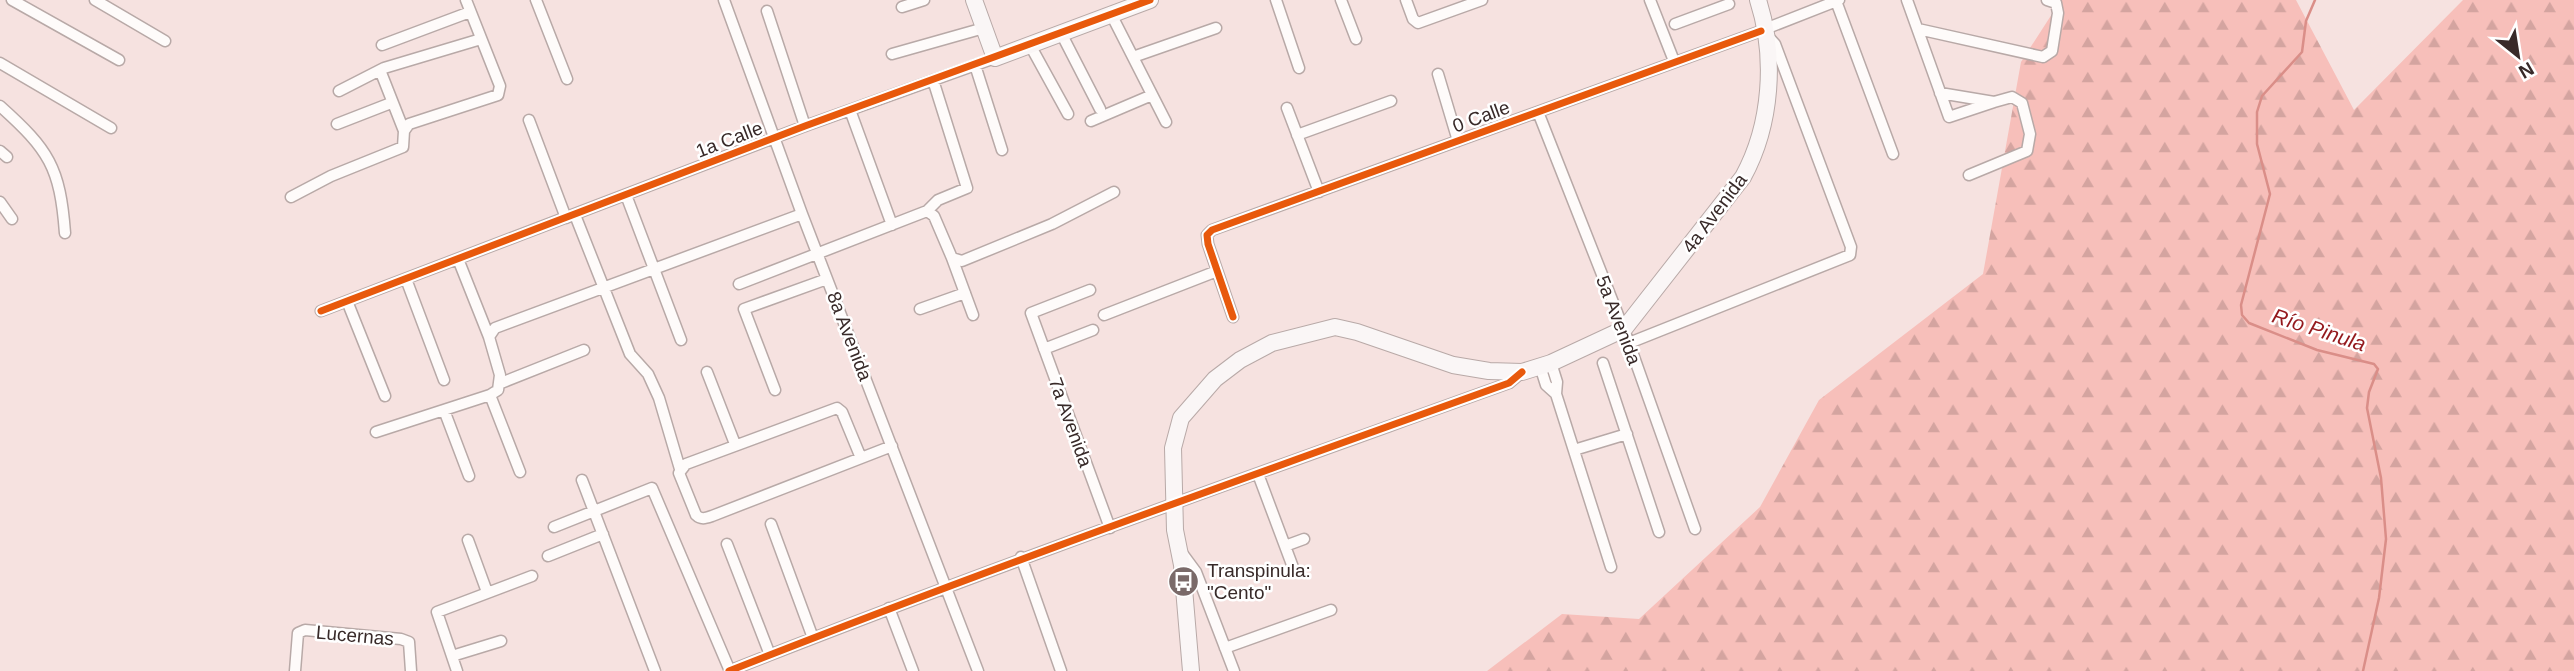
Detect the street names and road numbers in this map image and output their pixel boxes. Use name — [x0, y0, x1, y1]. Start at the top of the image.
street label: 0 Calle — [1450, 96, 1513, 136]
street label: 1a Calle — [693, 117, 765, 162]
street label: 4a Avenida — [1678, 169, 1751, 257]
street label: 5a Avenida — [1592, 273, 1645, 368]
street label: 8a Avenida — [823, 289, 876, 384]
street label: 7a Avenida — [1045, 375, 1097, 470]
street label: Lucernas — [315, 622, 395, 649]

